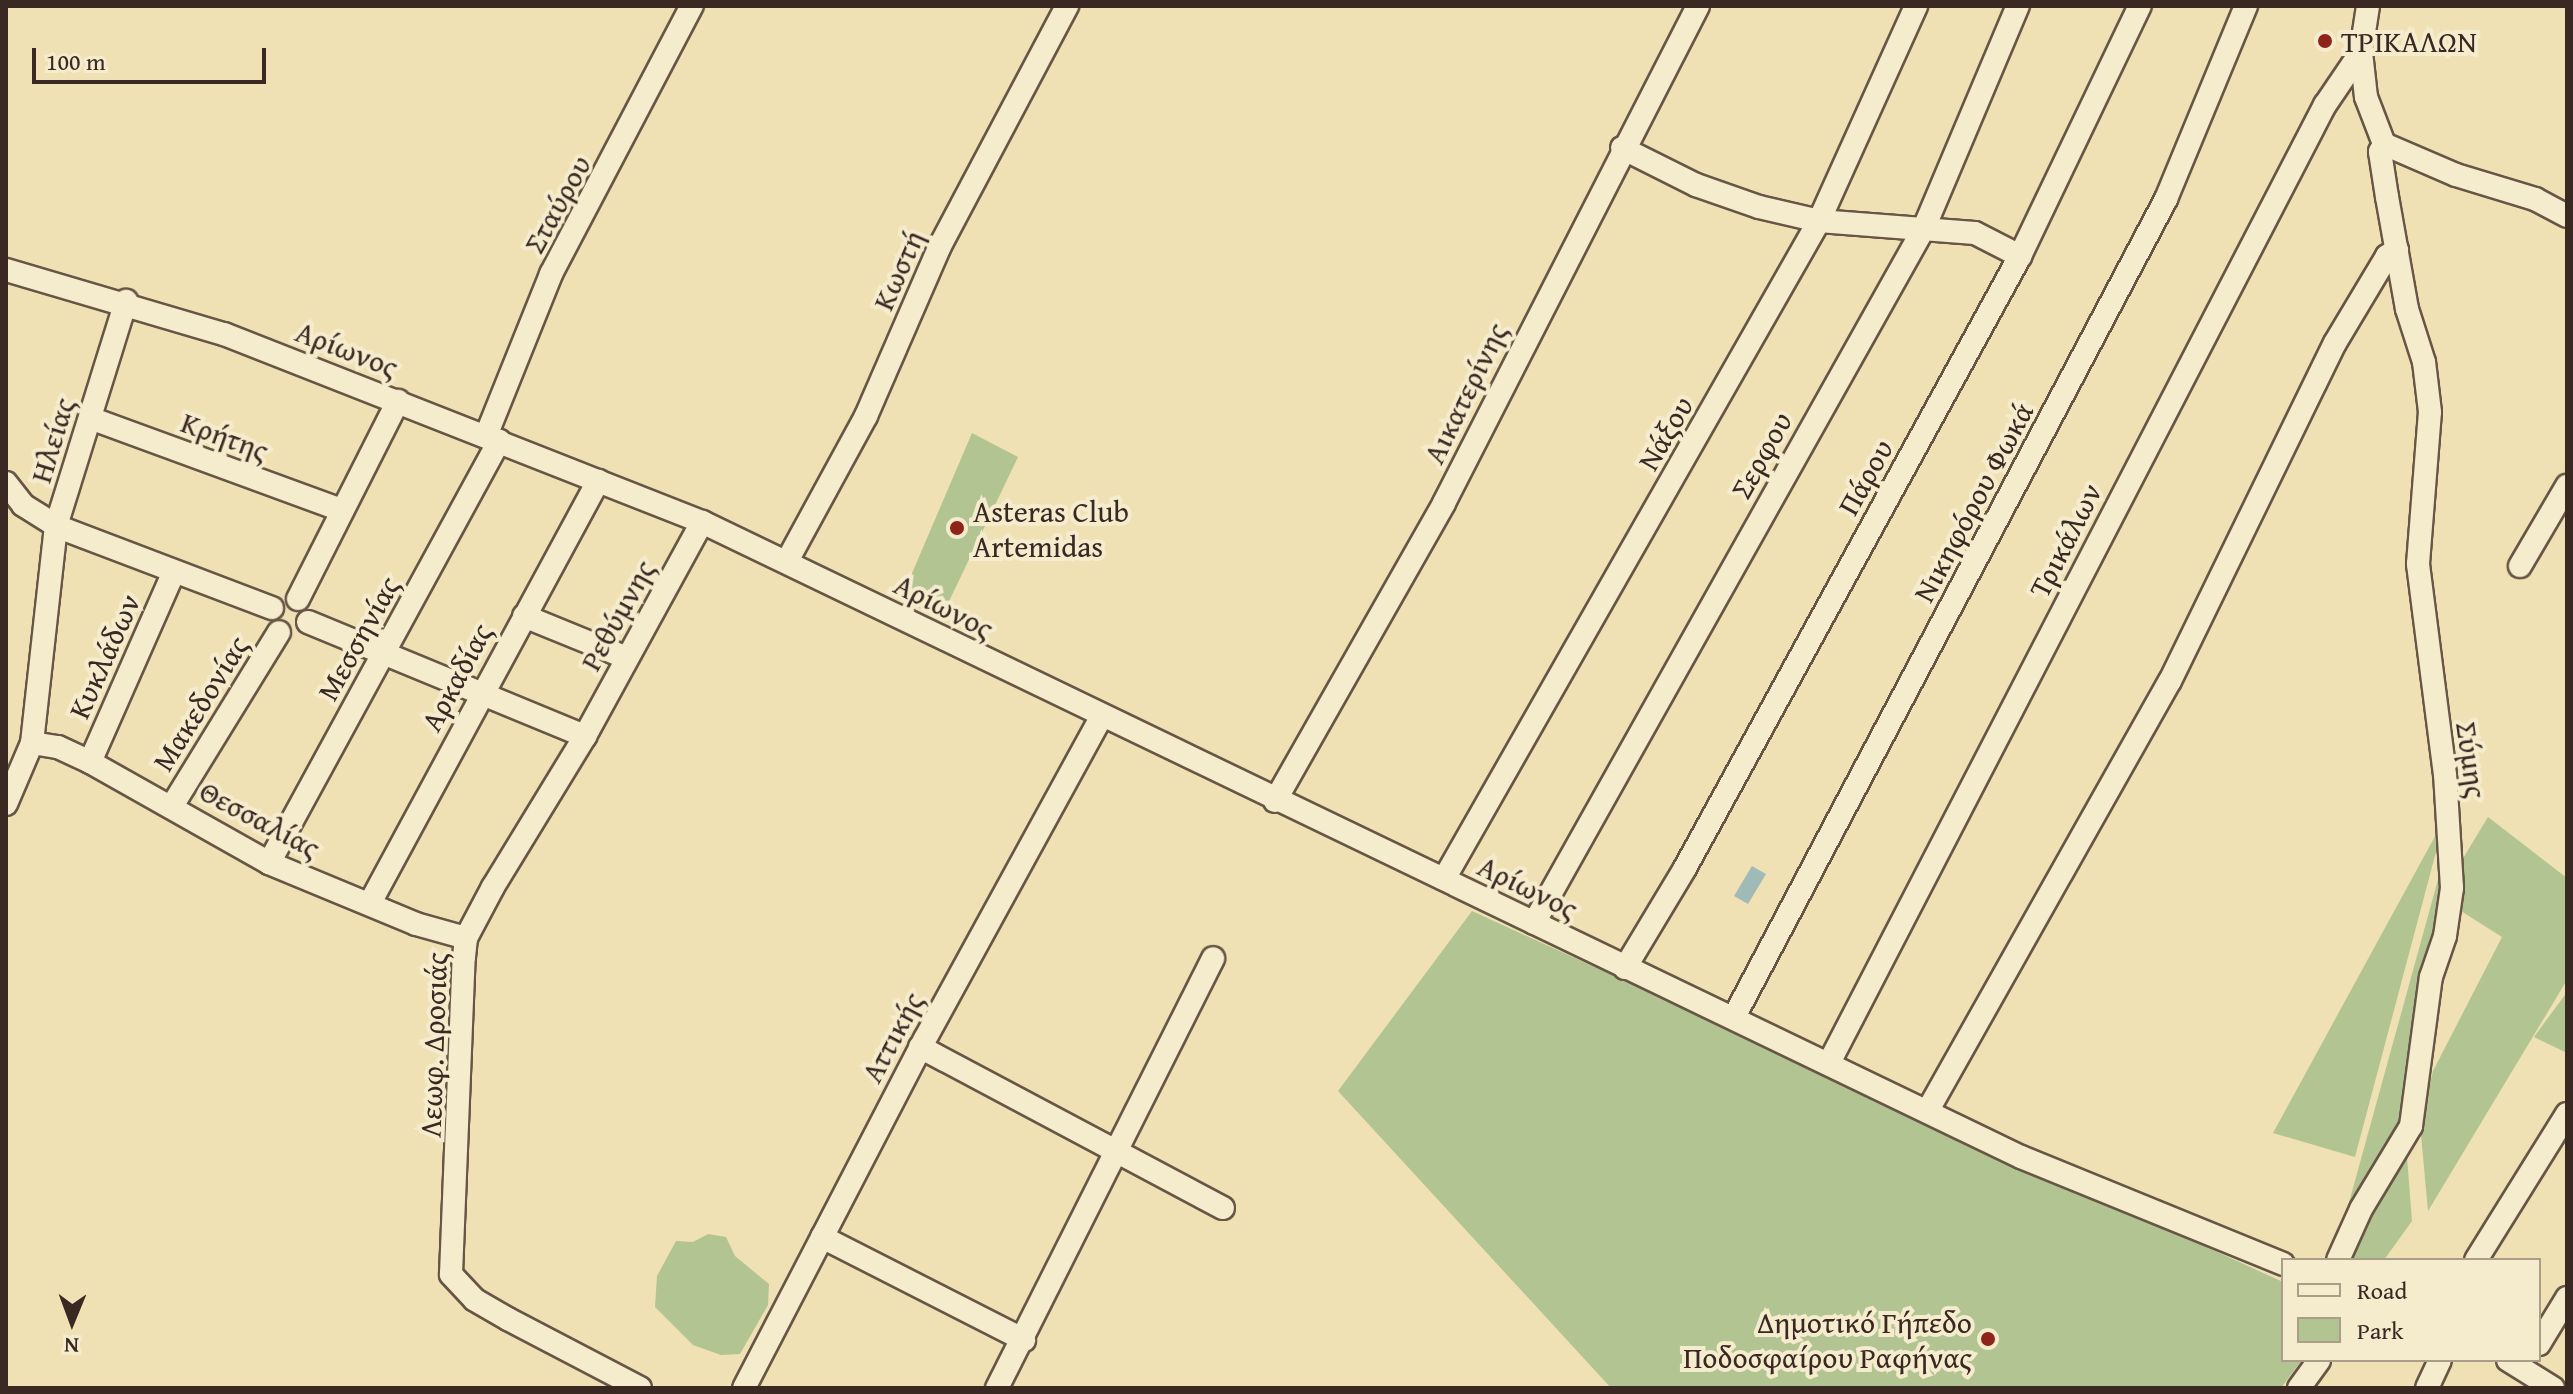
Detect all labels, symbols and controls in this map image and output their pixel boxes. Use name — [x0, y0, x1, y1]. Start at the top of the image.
place label: ΤΡΙΚΑΛΩΝ — [2341, 23, 2477, 59]
scale bar — [36, 32, 270, 82]
marker: ΤΡΙΚΑΛΩΝ — [2316, 32, 2334, 50]
text: 100 m — [46, 44, 106, 79]
street label: Σταύρου — [516, 149, 598, 259]
street label: Κωστή — [865, 225, 931, 315]
street label: Αρίωνος — [291, 313, 403, 385]
street label: Αικατερίνης — [1415, 317, 1515, 469]
street label: Νάξου — [1630, 390, 1700, 476]
street label: Ηλείας — [22, 393, 82, 487]
street label: Νικηφόρου Φωκά — [1905, 396, 2041, 608]
street label: Κρήτης — [176, 404, 274, 468]
street label: Σερφου — [1723, 405, 1799, 505]
street label: Πάρου — [1830, 433, 1900, 521]
street label: Τρικάλων — [2021, 477, 2109, 603]
place label: Asteras Club Artemidas — [973, 493, 1129, 564]
marker: Asteras Club Artemidas — [948, 519, 966, 537]
street label: Ρεθύμνης — [572, 553, 662, 677]
street label: Αρίωνος — [888, 566, 1000, 646]
street label: Μεσσηνίας — [309, 570, 407, 706]
street label: Κυκλάδων — [61, 588, 147, 724]
street label: Αρκαδίας — [413, 617, 499, 737]
street label: Μακεδονίας — [144, 629, 256, 777]
street label: Σύμης — [2449, 719, 2495, 801]
street label: Θεσσαλίας — [194, 772, 326, 866]
street label: Αρίωνος — [1472, 847, 1584, 927]
street label: Λεωφ. Δροσιάς — [412, 952, 454, 1138]
street label: Αττικής — [853, 986, 931, 1088]
legend — [2281, 1258, 2541, 1362]
text: Road — [2357, 1273, 2407, 1308]
north arrow — [32, 1282, 112, 1362]
place label: Δημοτικό Γήπεδο Ποδοσφαίρου Ραφήνας — [1683, 1304, 1972, 1374]
text: Park — [2357, 1313, 2403, 1348]
text: N — [64, 1330, 79, 1362]
marker: Δημοτικό Γήπεδο Ποδοσφαίρου Ραφήνας — [1979, 1330, 1997, 1348]

